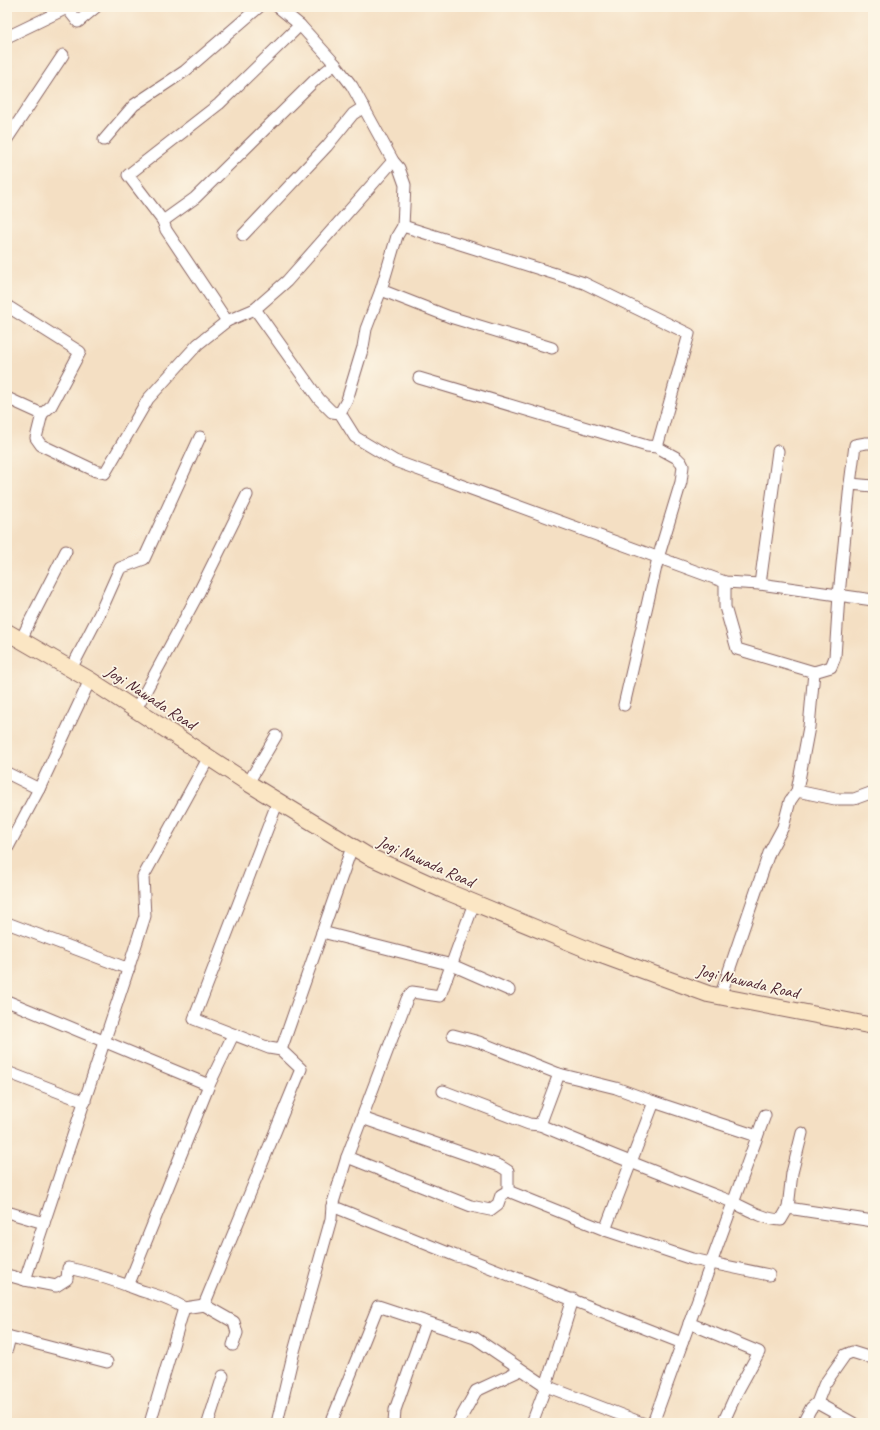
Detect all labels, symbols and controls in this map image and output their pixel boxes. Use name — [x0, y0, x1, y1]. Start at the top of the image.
street label: Jogi Nawada Road — [101, 660, 202, 736]
street label: Jogi Nawada Road — [373, 830, 480, 893]
street label: Jogi Nawada Road — [694, 959, 803, 1004]

